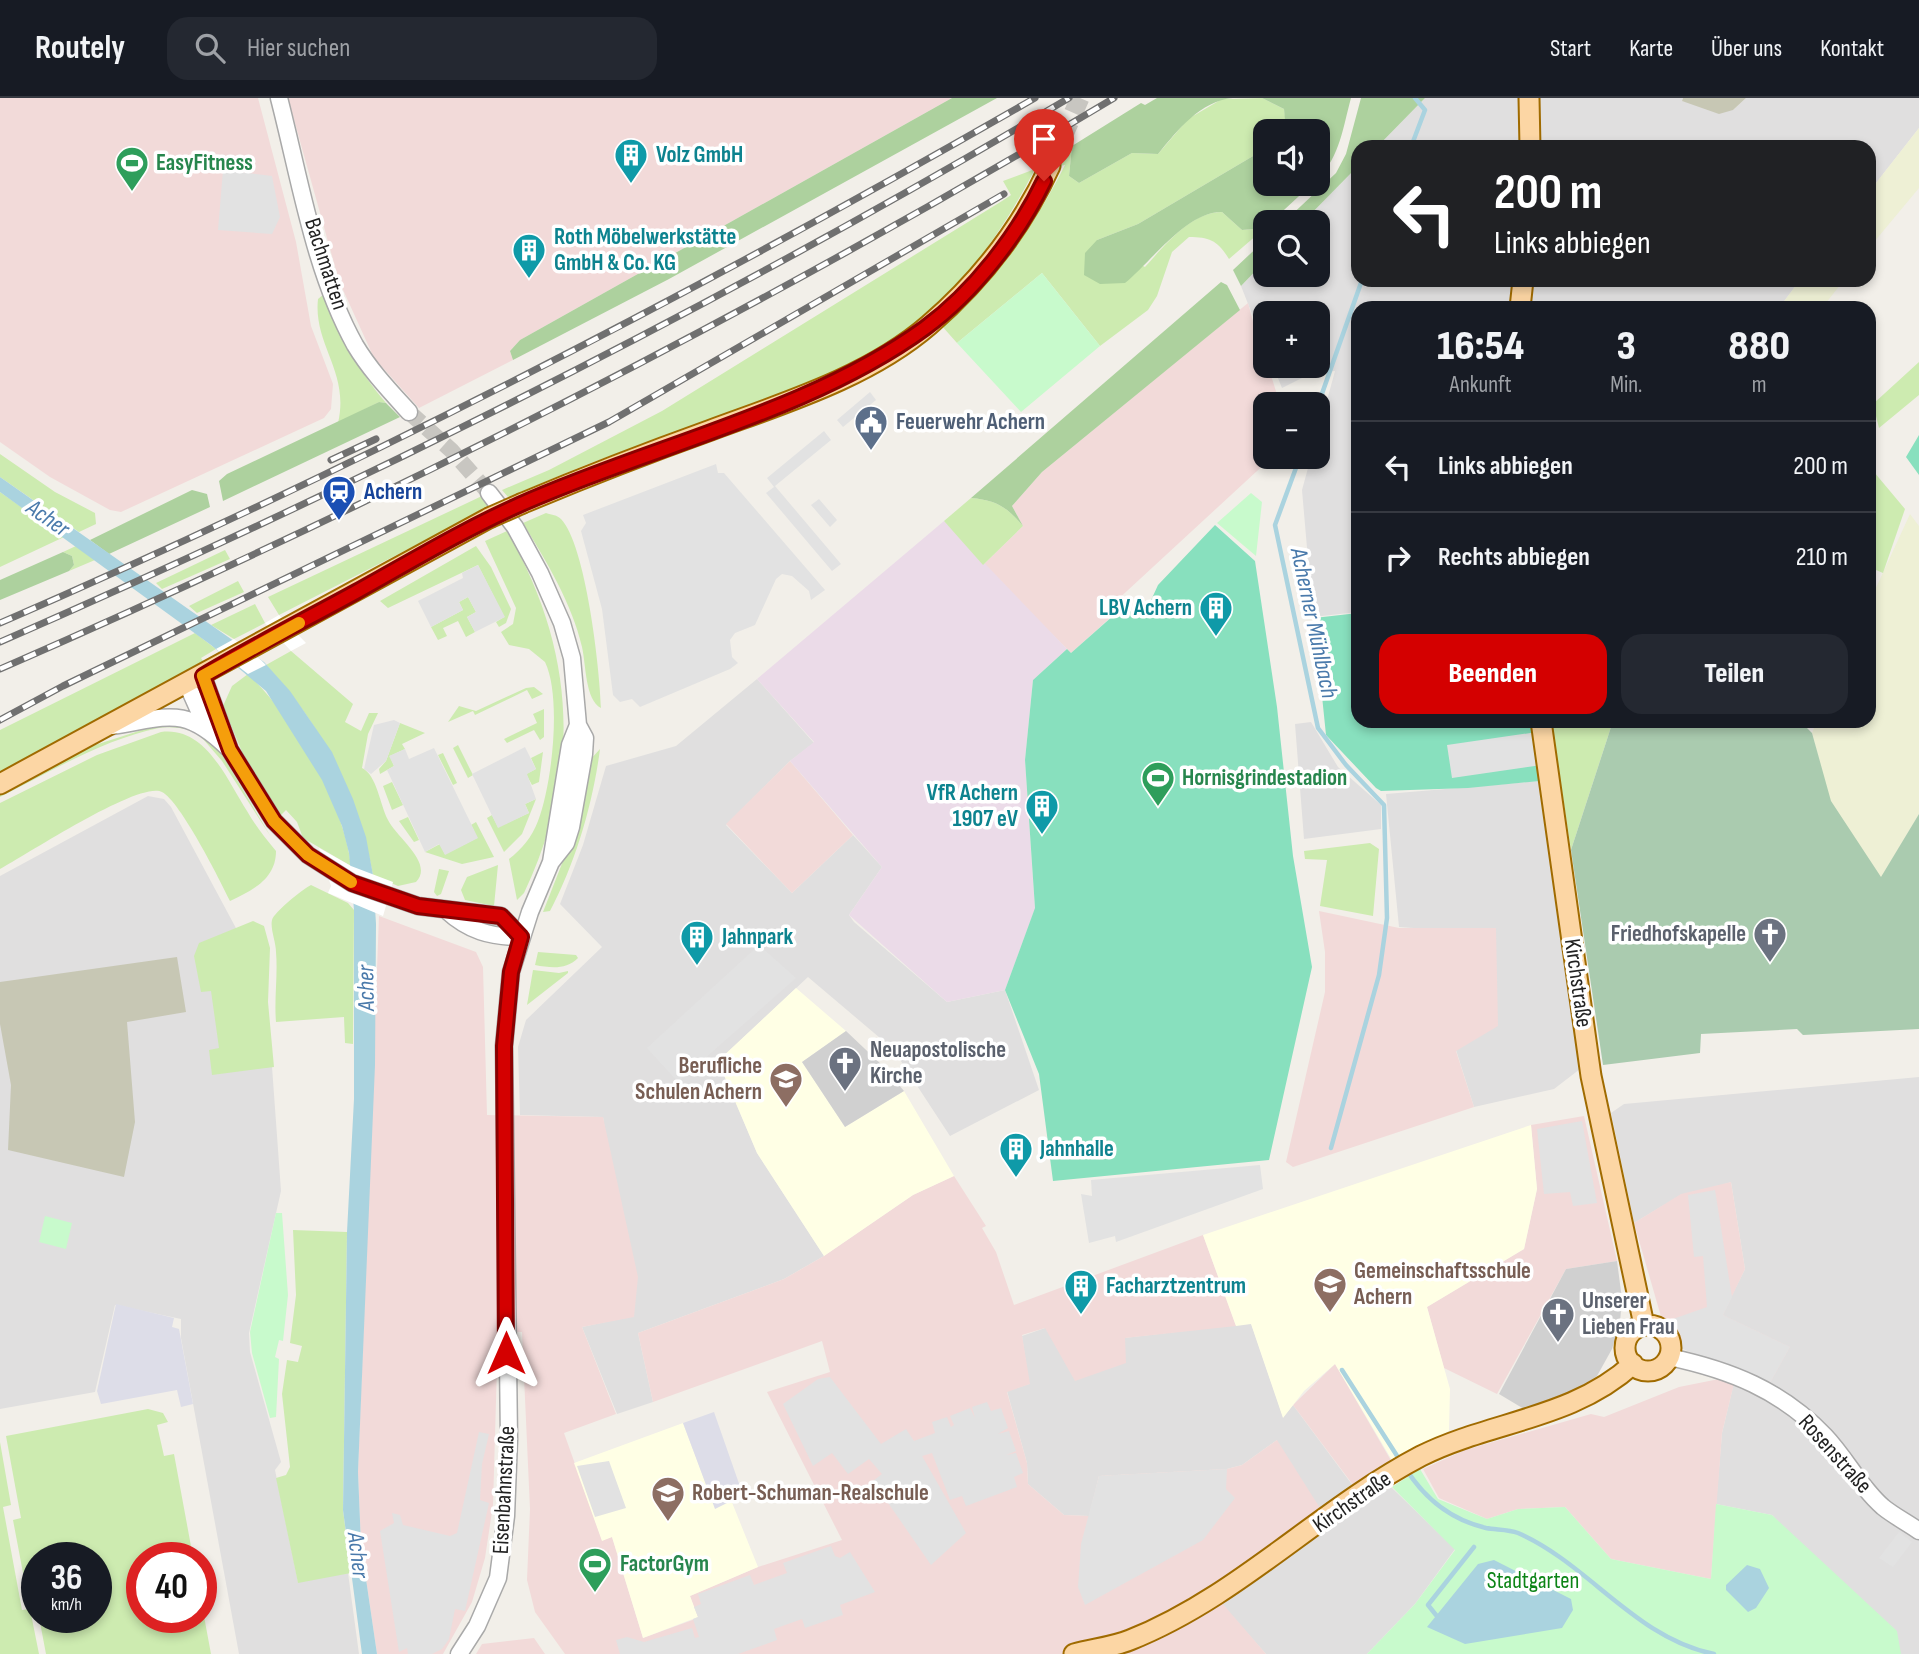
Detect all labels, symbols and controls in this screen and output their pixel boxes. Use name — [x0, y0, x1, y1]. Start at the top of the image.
search box — [167, 17, 657, 80]
text: Routely — [35, 28, 125, 68]
icon: search — [191, 29, 229, 67]
text: Hier suchen — [247, 33, 350, 64]
text: Start — [1550, 34, 1591, 63]
text: Karte — [1629, 34, 1673, 63]
text: Über uns — [1711, 34, 1782, 63]
text: Kontakt — [1820, 34, 1884, 63]
pin — [1014, 109, 1074, 181]
map controls — [1253, 119, 1330, 469]
button: sound — [1253, 119, 1330, 196]
icon: arrive — [1025, 120, 1063, 158]
building icon: Volz GmbH — [612, 136, 650, 185]
place label: Volz GmbH — [656, 141, 743, 169]
sports icon: EasyFitness — [113, 144, 151, 193]
place label: EasyFitness — [156, 149, 253, 177]
text: 200 m — [1494, 164, 1602, 223]
icon: left — [1379, 168, 1470, 259]
button: search — [1253, 210, 1330, 287]
street label: Bachmatten — [298, 215, 354, 313]
place label: Roth Möbelwerkstätte GmbH & Co. KG — [554, 223, 736, 277]
text: Links abbiegen — [1494, 224, 1651, 263]
building icon: Roth Möbelwerkstätte GmbH & Co. KG — [510, 231, 548, 280]
button: + — [1253, 301, 1330, 378]
text: 16:54 — [1437, 321, 1524, 372]
text: 3 — [1617, 321, 1636, 372]
text: 880 — [1728, 321, 1790, 372]
text: Ankunft — [1450, 371, 1512, 399]
text: Min. — [1610, 371, 1642, 399]
text: m — [1752, 371, 1767, 399]
button: − — [1253, 392, 1330, 469]
public building icon: Feuerwehr Achern — [852, 403, 890, 452]
place label: Feuerwehr Achern — [896, 408, 1045, 436]
icon: left — [1379, 448, 1417, 486]
text: Links abbiegen — [1438, 451, 1573, 482]
text: 200 m — [1793, 451, 1848, 482]
station icon: Achern — [320, 473, 358, 522]
place label: Achern — [363, 478, 422, 506]
water label: Acher — [20, 492, 76, 544]
icon: right — [1379, 539, 1417, 577]
text: Rechts abbiegen — [1438, 542, 1590, 573]
text: 210 m — [1796, 542, 1848, 573]
water label: Acherner Mühlbach — [1284, 544, 1344, 701]
building icon: LBV Achern — [1197, 589, 1235, 638]
place label: LBV Achern — [1099, 594, 1192, 622]
button: Beenden — [1379, 634, 1607, 714]
button: Teilen — [1621, 634, 1848, 714]
sports icon: Hornisgrindestadion — [1139, 759, 1177, 808]
place label: Hornisgrindestadion — [1182, 764, 1347, 792]
place label: VfR Achern 1907 eV — [927, 779, 1019, 833]
building icon: VfR Achern 1907 eV — [1023, 787, 1061, 836]
church icon: Friedhofskapelle — [1751, 915, 1789, 964]
building icon: Jahnpark — [678, 918, 716, 967]
place label: Friedhofskapelle — [1611, 920, 1746, 948]
place label: Jahnpark — [721, 923, 793, 951]
street label: Kirchstraße — [1558, 937, 1598, 1029]
water label: Acher — [351, 964, 381, 1012]
place label: Neuapostolische Kirche — [870, 1036, 1006, 1090]
church icon: Neuapostolische Kirche — [826, 1044, 864, 1093]
place label: Berufliche Schulen Achern — [635, 1052, 762, 1106]
school or university icon: Berufliche Schulen Achern — [767, 1060, 805, 1109]
building icon: Jahnhalle — [997, 1130, 1035, 1179]
place label: Jahnhalle — [1039, 1135, 1114, 1163]
place label: Gemeinschaftsschule Achern — [1353, 1257, 1531, 1311]
school or university icon: Gemeinschaftsschule Achern — [1311, 1265, 1349, 1314]
building icon: Facharztzentrum — [1062, 1267, 1100, 1316]
place label: Facharztzentrum — [1106, 1272, 1246, 1300]
place label: Unserer Lieben Frau — [1582, 1287, 1675, 1341]
church icon: Unserer Lieben Frau — [1539, 1295, 1577, 1344]
position arrow — [469, 1316, 543, 1390]
street label: Rosenstraße — [1792, 1409, 1878, 1499]
street label: Eisenbahnstraße — [487, 1425, 521, 1555]
street label: Kirchstraße — [1307, 1465, 1397, 1539]
school or university icon: Robert-Schuman-Realschule — [649, 1474, 687, 1523]
place label: Robert-Schuman-Realschule — [692, 1479, 929, 1507]
water label: Acher — [341, 1529, 375, 1581]
speed limit sign: 40 — [126, 1542, 217, 1633]
sports icon: FactorGym — [576, 1545, 614, 1594]
place label: FactorGym — [620, 1550, 709, 1578]
text: 36 — [50, 1557, 83, 1600]
park label: Stadtgarten — [1487, 1567, 1579, 1595]
text: km/h — [51, 1594, 82, 1615]

